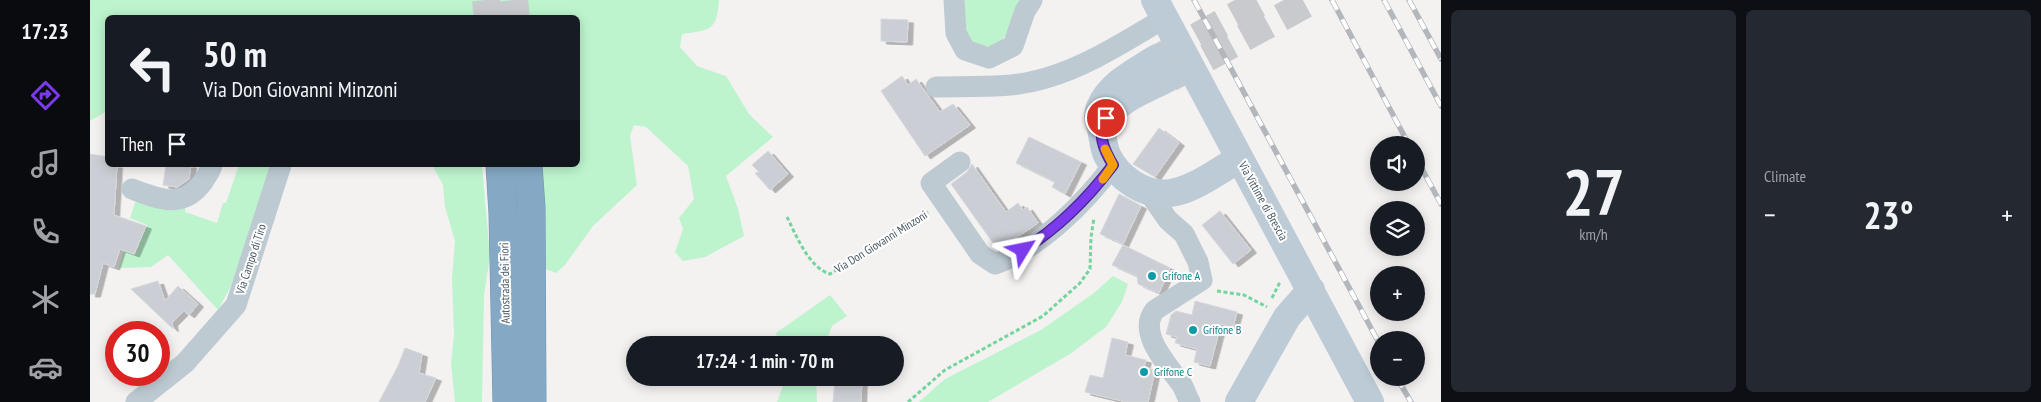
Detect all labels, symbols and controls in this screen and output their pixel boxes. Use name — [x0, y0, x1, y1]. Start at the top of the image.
text: 17:23 — [21, 17, 69, 45]
text: 50 m — [203, 31, 267, 77]
icon: left — [120, 35, 185, 100]
text: Via Don Giovanni Minzoni — [203, 75, 398, 103]
icon: directions — [28, 78, 63, 113]
pin — [1085, 97, 1127, 139]
icon: arrive — [1092, 104, 1120, 132]
icon: arrive — [163, 130, 191, 158]
text: Then — [120, 132, 153, 156]
map controls — [1370, 136, 1425, 386]
button: sound — [1370, 136, 1425, 191]
icon: music — [28, 146, 63, 181]
text: 27 — [1562, 149, 1625, 233]
street label: Via Vittime di Brescia — [1235, 158, 1291, 243]
text: Climate — [1764, 166, 1806, 186]
text: 23° — [1863, 190, 1914, 239]
text: − — [1764, 196, 1776, 233]
text: + — [2001, 196, 2013, 233]
button: layers — [1370, 201, 1425, 256]
street label: Via Don Giovanni Minzoni — [831, 207, 930, 277]
icon: phone — [28, 214, 63, 249]
street label: Via Campo di Tiro — [232, 222, 269, 297]
position arrow — [996, 223, 1048, 275]
text: km/h — [1579, 224, 1608, 244]
street label: Autostrada dei Fiori — [496, 242, 513, 324]
button: + — [1370, 266, 1425, 321]
place label: Grifone A — [1162, 268, 1200, 283]
marker: Grifone A — [1146, 270, 1158, 282]
icon: climate — [28, 282, 63, 317]
speed limit sign: 30 — [105, 321, 170, 386]
place label: Grifone B — [1203, 322, 1242, 337]
marker: Grifone B — [1187, 324, 1199, 336]
button: − — [1370, 331, 1425, 386]
text: 17:24 · 1 min · 70 m — [696, 349, 834, 373]
icon: car — [28, 350, 63, 385]
place label: Grifone C — [1154, 364, 1193, 379]
marker: Grifone C — [1138, 366, 1150, 378]

